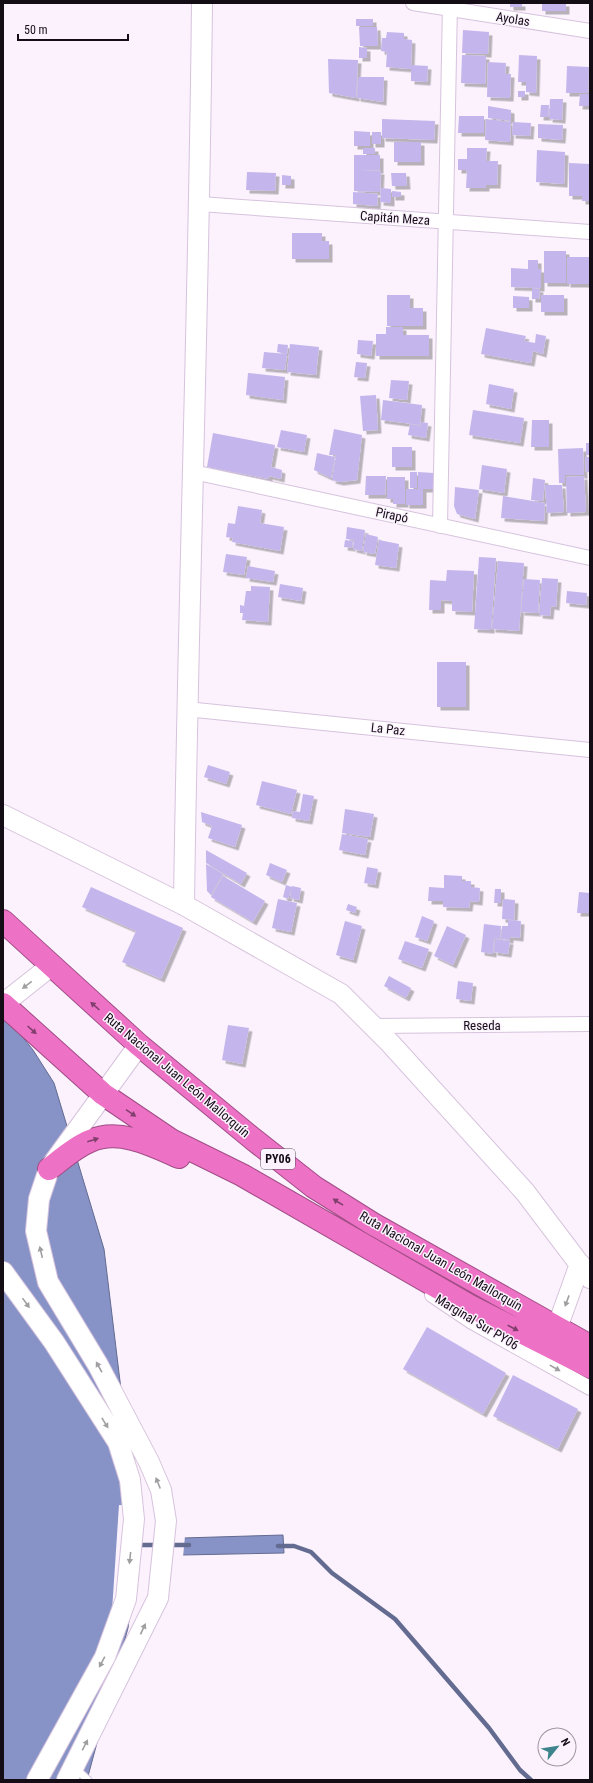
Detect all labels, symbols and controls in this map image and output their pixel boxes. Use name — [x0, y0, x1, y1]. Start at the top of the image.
street label: Ayolas — [495, 9, 531, 29]
scale bar — [18, 16, 128, 42]
text: 50 m — [24, 23, 48, 37]
street label: Capitán Meza — [359, 208, 431, 228]
street label: Pirapó — [374, 504, 410, 526]
street label: La Paz — [370, 720, 406, 738]
one-way arrow — [22, 980, 33, 989]
one-way arrow — [90, 1001, 101, 1010]
street label: Ruta Nacional Juan León Mallorquín — [101, 1010, 253, 1140]
street label: Reseda — [463, 1018, 501, 1033]
one-way arrow — [27, 1025, 37, 1035]
one-way arrow — [126, 1109, 137, 1117]
one-way arrow — [88, 1137, 100, 1143]
road number: PY06 — [261, 1149, 295, 1169]
one-way arrow — [332, 1198, 344, 1205]
street label: Ruta Nacional Juan León Mallorquín — [357, 1208, 525, 1314]
one-way arrow — [37, 1246, 43, 1258]
street label: Marginal Sur PY06 — [433, 1291, 521, 1353]
one-way arrow — [564, 1296, 570, 1308]
one-way arrow — [22, 1298, 30, 1309]
one-way arrow — [507, 1324, 519, 1331]
one-way arrow — [96, 1361, 103, 1372]
one-way arrow — [549, 1364, 560, 1371]
one-way arrow — [102, 1417, 109, 1429]
one-way arrow — [154, 1476, 160, 1488]
one-way arrow — [127, 1552, 133, 1564]
one-way arrow — [140, 1623, 146, 1635]
one-way arrow — [99, 1656, 106, 1668]
north arrow — [537, 1727, 577, 1767]
text: N — [558, 1736, 573, 1749]
one-way arrow — [82, 1739, 88, 1751]

